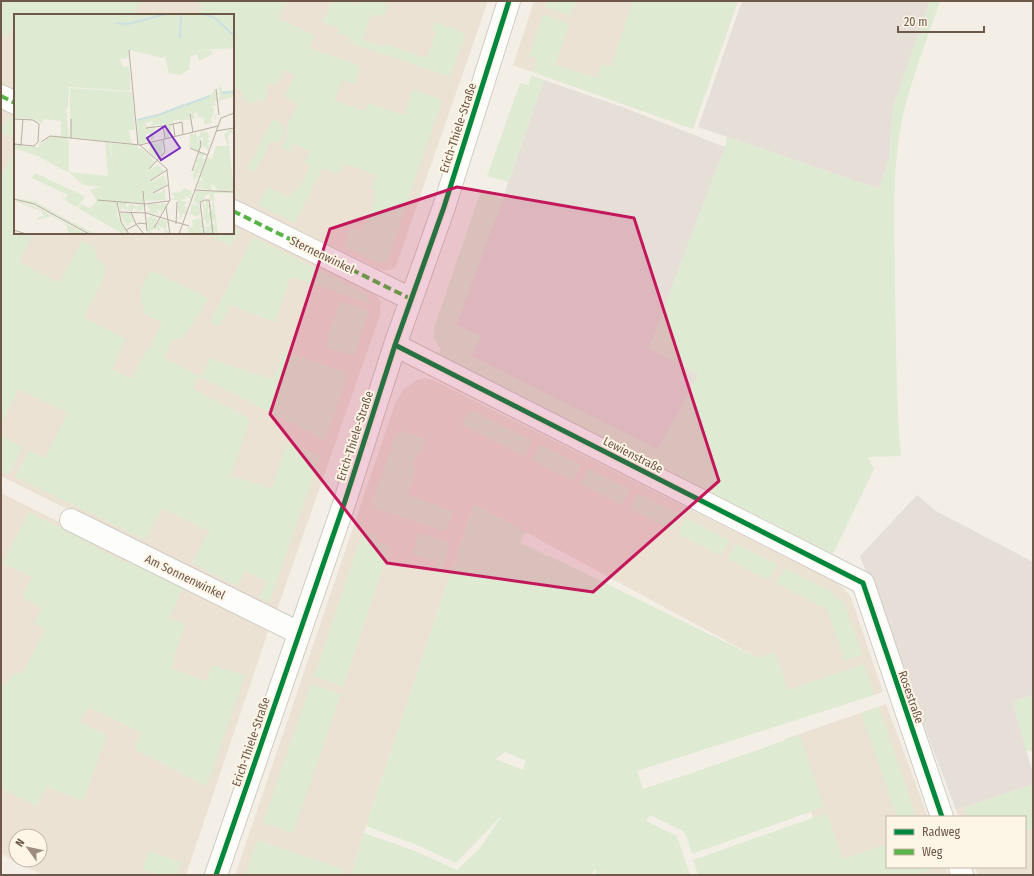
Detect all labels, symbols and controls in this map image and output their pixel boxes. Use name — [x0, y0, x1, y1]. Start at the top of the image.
scale bar — [898, 8, 984, 34]
inset map — [14, 14, 234, 234]
text: 20 m — [904, 15, 928, 29]
street label: Erich-Thiele-Straße — [437, 81, 479, 175]
street label: Sternenwinkel — [287, 233, 357, 277]
street label: Erich-Thiele-Straße — [334, 389, 376, 483]
street label: Lewienstraße — [601, 434, 665, 476]
street label: Am Sonnenwinkel — [143, 552, 227, 602]
street label: Rosestraße — [895, 669, 927, 725]
street label: Erich-Thiele-Straße — [229, 695, 273, 789]
legend — [886, 816, 1026, 868]
text: Radweg — [922, 825, 961, 839]
north arrow — [8, 828, 48, 868]
text: N — [13, 837, 27, 849]
text: Weg — [922, 845, 943, 859]

